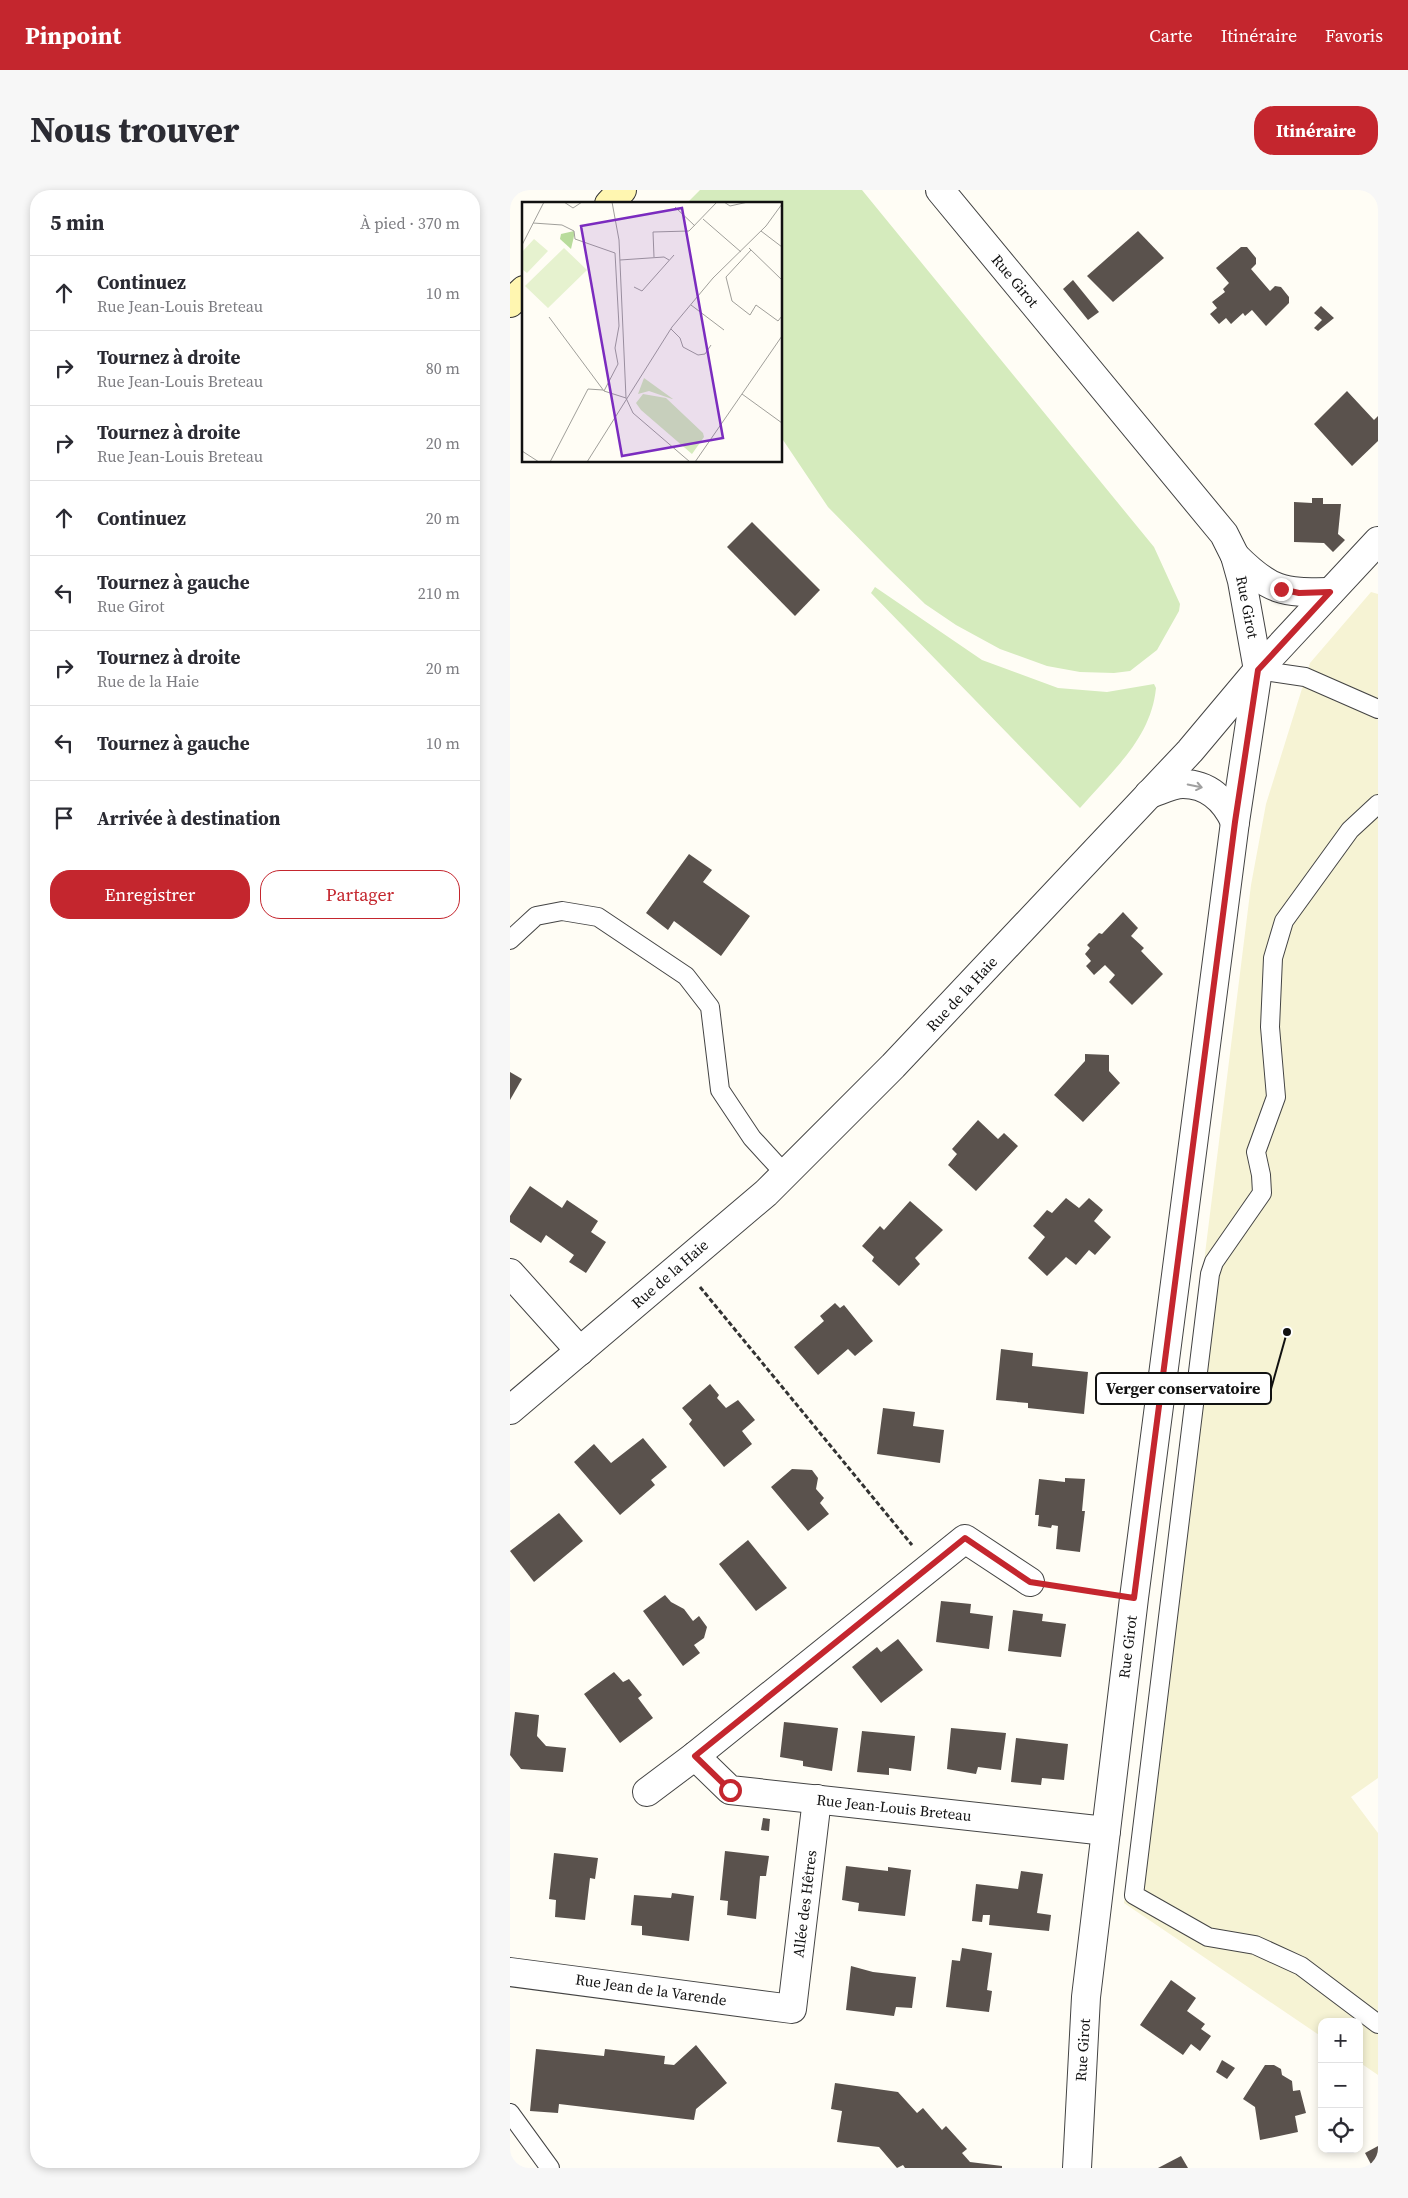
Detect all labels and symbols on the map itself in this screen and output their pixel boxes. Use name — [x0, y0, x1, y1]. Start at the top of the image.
inset map — [522, 202, 782, 462]
street label: Rue Girot — [987, 250, 1044, 312]
street label: Rue Girot — [1231, 574, 1264, 640]
route end — [1270, 578, 1293, 601]
one-way arrow — [1187, 782, 1203, 791]
street label: Rue de la Haie — [921, 951, 1002, 1036]
street label: Rue de la Haie — [627, 1234, 713, 1313]
callout: Verger conservatoire — [1096, 1373, 1271, 1404]
text: Verger conservatoire — [1106, 1377, 1260, 1399]
street label: Rue Girot — [1113, 1614, 1142, 1680]
route start — [719, 1779, 742, 1802]
street label: Rue Jean-Louis Breteau — [815, 1789, 973, 1826]
street label: Allée des Hêtres — [787, 1849, 822, 1959]
street label: Rue Jean de la Varende — [574, 1968, 728, 2011]
street label: Rue Girot — [1070, 2018, 1095, 2082]

